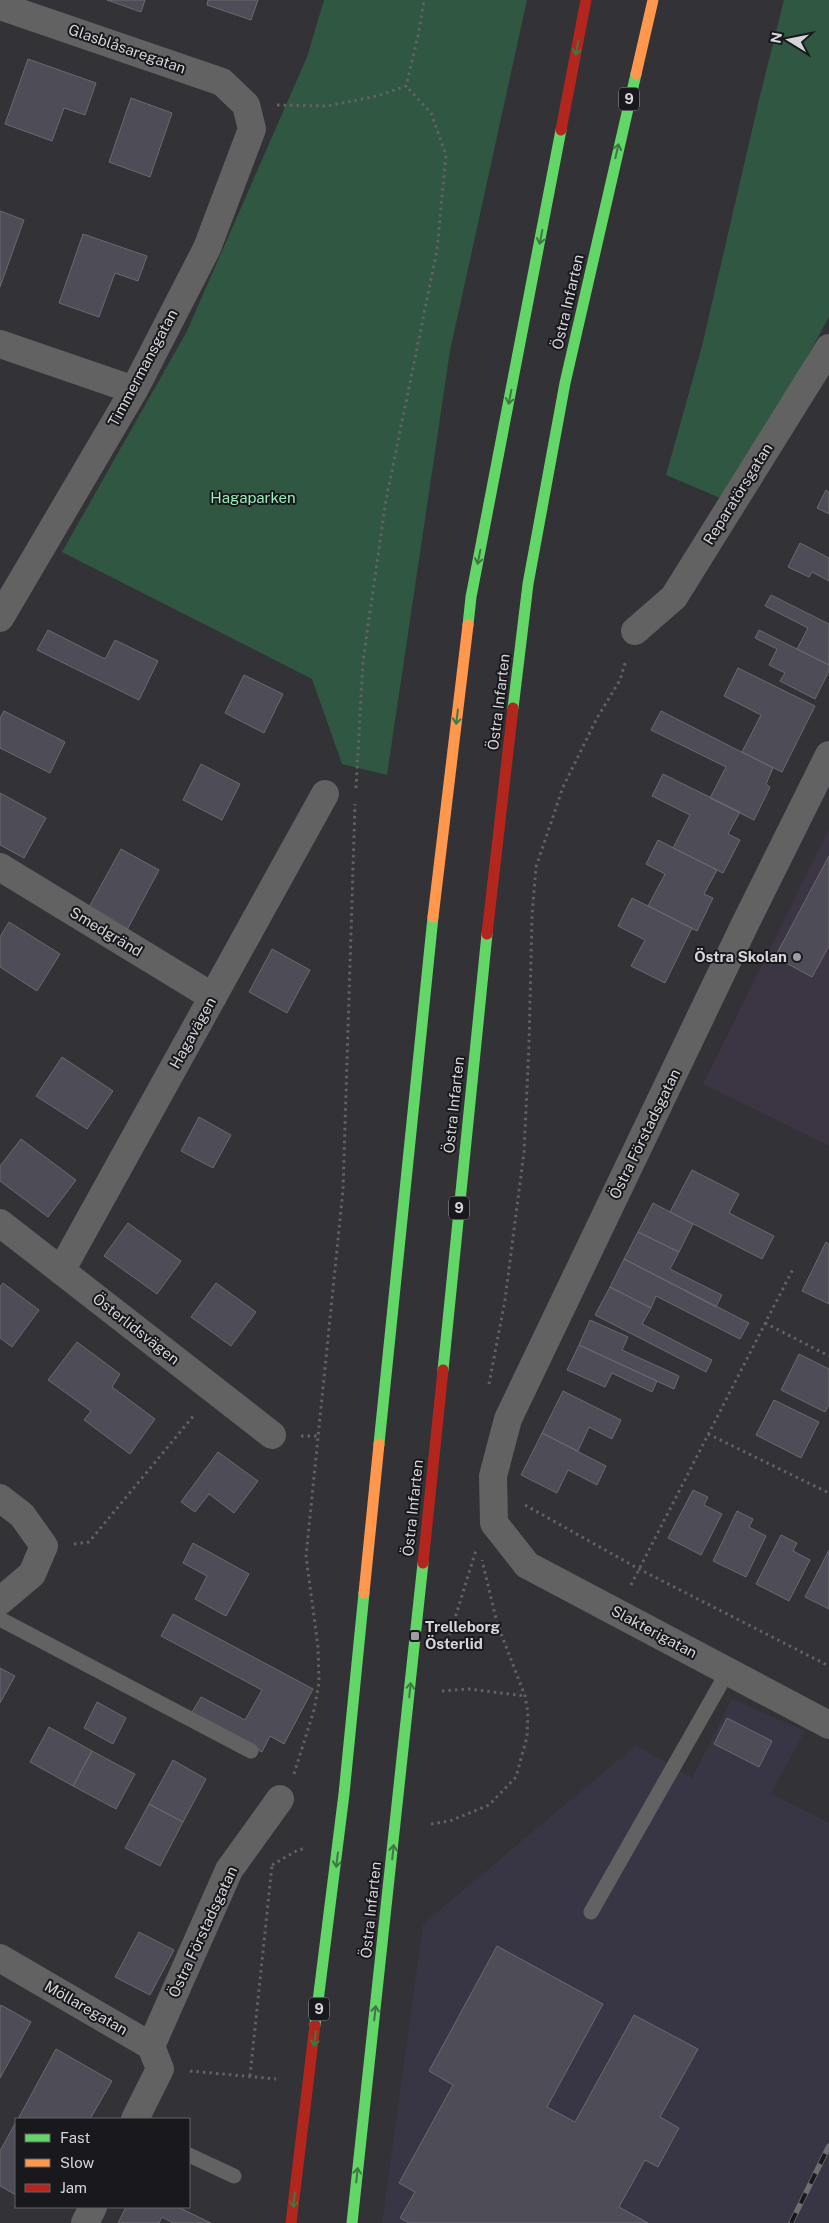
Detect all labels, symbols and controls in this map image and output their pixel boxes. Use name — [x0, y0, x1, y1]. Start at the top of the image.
north arrow — [764, 15, 814, 65]
street label: Glasblåsaregatan — [66, 20, 188, 77]
text: N — [767, 31, 785, 45]
one-way arrow — [572, 39, 581, 55]
road number: 9 — [619, 88, 639, 110]
one-way arrow — [613, 144, 622, 160]
one-way arrow — [535, 229, 545, 245]
street label: Östra Infarten — [547, 252, 587, 351]
street label: Timmermansgatan — [104, 306, 181, 429]
one-way arrow — [504, 389, 514, 405]
street label: Reparatörsgatan — [700, 440, 776, 548]
park label: Hagaparken — [210, 489, 296, 506]
one-way arrow — [474, 548, 483, 564]
street label: Östra Infarten — [483, 653, 513, 751]
one-way arrow — [452, 709, 462, 725]
street label: Smedgränd — [67, 903, 145, 960]
place label: Östra Skolan — [694, 948, 787, 965]
marker: Östra Skolan — [791, 951, 803, 963]
street label: Hagavägen — [166, 994, 219, 1071]
street label: Östra Infarten — [439, 1056, 467, 1154]
street label: Östra Förstadsgatan — [605, 1066, 683, 1202]
road number: 9 — [449, 1196, 469, 1220]
street label: Österlidsvägen — [90, 1289, 184, 1368]
street label: Östra Infarten — [398, 1459, 426, 1557]
street label: Slakterigatan — [609, 1602, 700, 1661]
place label: Trelleborg Österlid — [425, 1618, 500, 1652]
marker: Trelleborg Österlid — [409, 1630, 421, 1642]
one-way arrow — [405, 1682, 415, 1698]
one-way arrow — [388, 1844, 398, 1860]
one-way arrow — [332, 1852, 342, 1868]
street label: Östra Infarten — [356, 1861, 384, 1959]
street label: Östra Förstadsgatan — [164, 1863, 240, 2000]
street label: Möllaregatan — [42, 1977, 131, 2038]
road number: 9 — [309, 1998, 329, 2020]
one-way arrow — [370, 2005, 380, 2021]
one-way arrow — [310, 2030, 320, 2046]
legend — [15, 2118, 190, 2208]
text: Fast — [60, 2129, 90, 2146]
text: Slow — [60, 2154, 95, 2171]
one-way arrow — [352, 2167, 362, 2183]
text: Jam — [60, 2179, 87, 2196]
one-way arrow — [289, 2192, 299, 2208]

